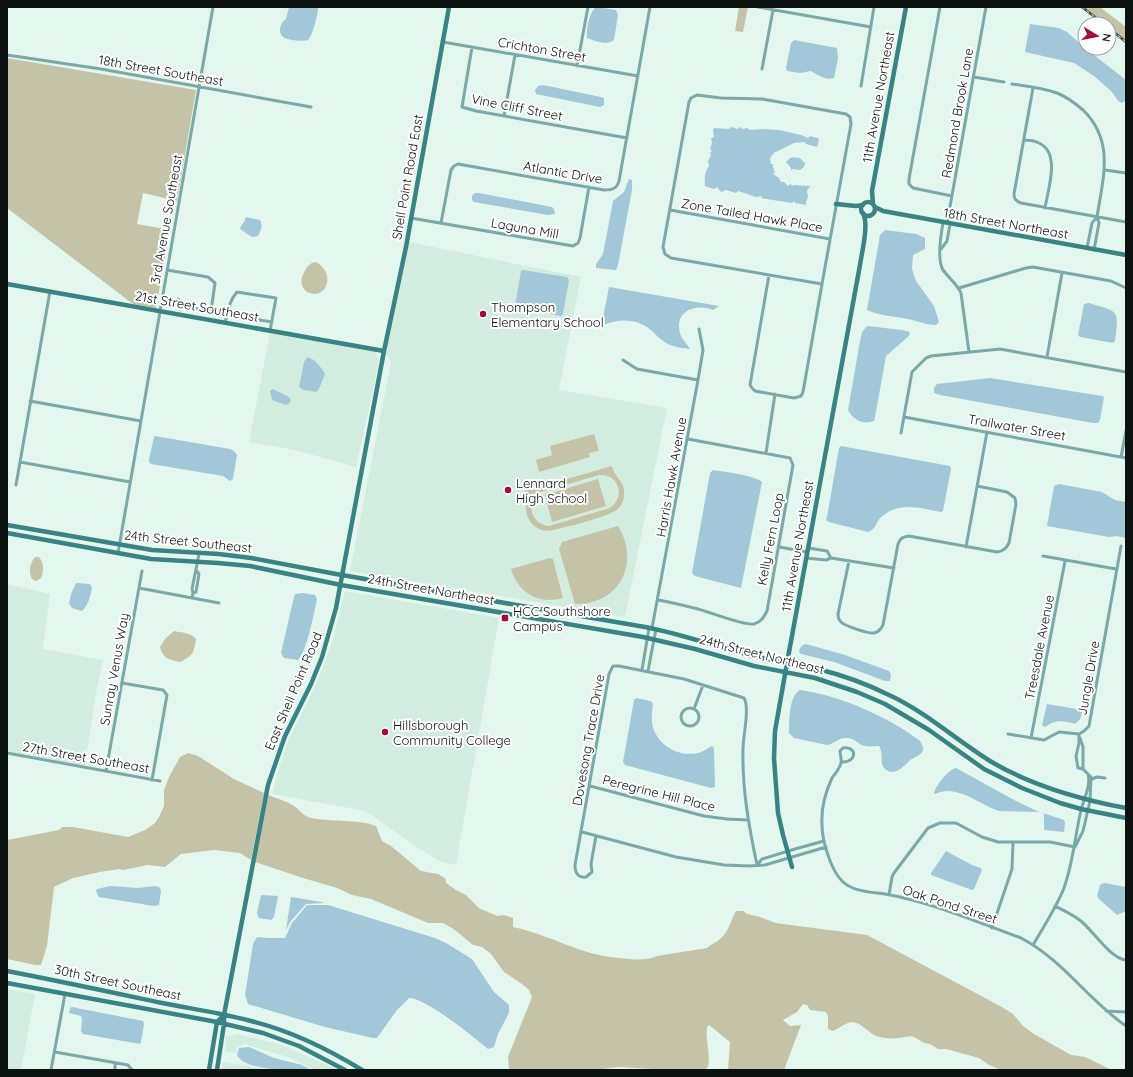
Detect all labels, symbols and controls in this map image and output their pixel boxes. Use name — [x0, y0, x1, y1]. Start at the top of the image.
north arrow — [1077, 16, 1117, 56]
street label: 11th Avenue Northeast — [859, 30, 897, 164]
street label: Crichton Street — [497, 33, 587, 65]
text: N — [1099, 33, 1114, 43]
street label: Redmond Brook Lane — [938, 47, 976, 179]
street label: 18th Street Southeast — [97, 51, 225, 89]
street label: Vine Cliff Street — [470, 90, 564, 124]
street label: Shell Point Road East — [388, 113, 426, 241]
street label: 3rd Avenue Southeast — [147, 153, 185, 285]
street label: Atlantic Drive — [522, 157, 604, 187]
street label: Zone Tailed Hawk Place — [680, 195, 824, 235]
street label: 18th Street Northeast — [942, 204, 1070, 242]
street label: Laguna Mill — [490, 214, 560, 242]
street label: 21st Street Southeast — [134, 287, 260, 325]
place label: Thompson Elementary School — [491, 299, 604, 330]
marker: Thompson Elementary School — [478, 309, 488, 319]
street label: Trailwater Street — [967, 411, 1067, 443]
street label: Harris Hawk Avenue — [653, 416, 689, 538]
place label: Lennard High School — [516, 475, 587, 506]
street label: 11th Avenue Northeast — [778, 479, 816, 613]
marker: Lennard High School — [503, 485, 513, 495]
street label: Kelly Fern Loop — [753, 491, 787, 586]
street label: 24th Street Southeast — [123, 526, 253, 556]
street label: 24th Street Northeast — [366, 570, 496, 608]
street label: Treesdale Avenue — [1021, 593, 1057, 701]
place label: HCC Southshore Campus — [513, 603, 611, 634]
street label: Sunray Venus Way — [96, 612, 132, 726]
marker: HCC Southshore Campus — [500, 613, 510, 623]
street label: East Shell Point Road — [261, 629, 325, 753]
street label: 24th Street Northeast — [698, 631, 826, 677]
street label: Jungle Drive — [1074, 639, 1102, 717]
street label: Dovesong Trace Drive — [569, 673, 607, 807]
place label: Hillsborough Community College — [393, 717, 511, 748]
marker: Hillsborough Community College — [380, 727, 390, 737]
street label: 27th Street Southeast — [21, 738, 151, 776]
street label: Peregrine Hill Place — [601, 771, 717, 815]
street label: Oak Pond Street — [901, 881, 999, 927]
street label: 30th Street Southeast — [53, 961, 183, 1003]

